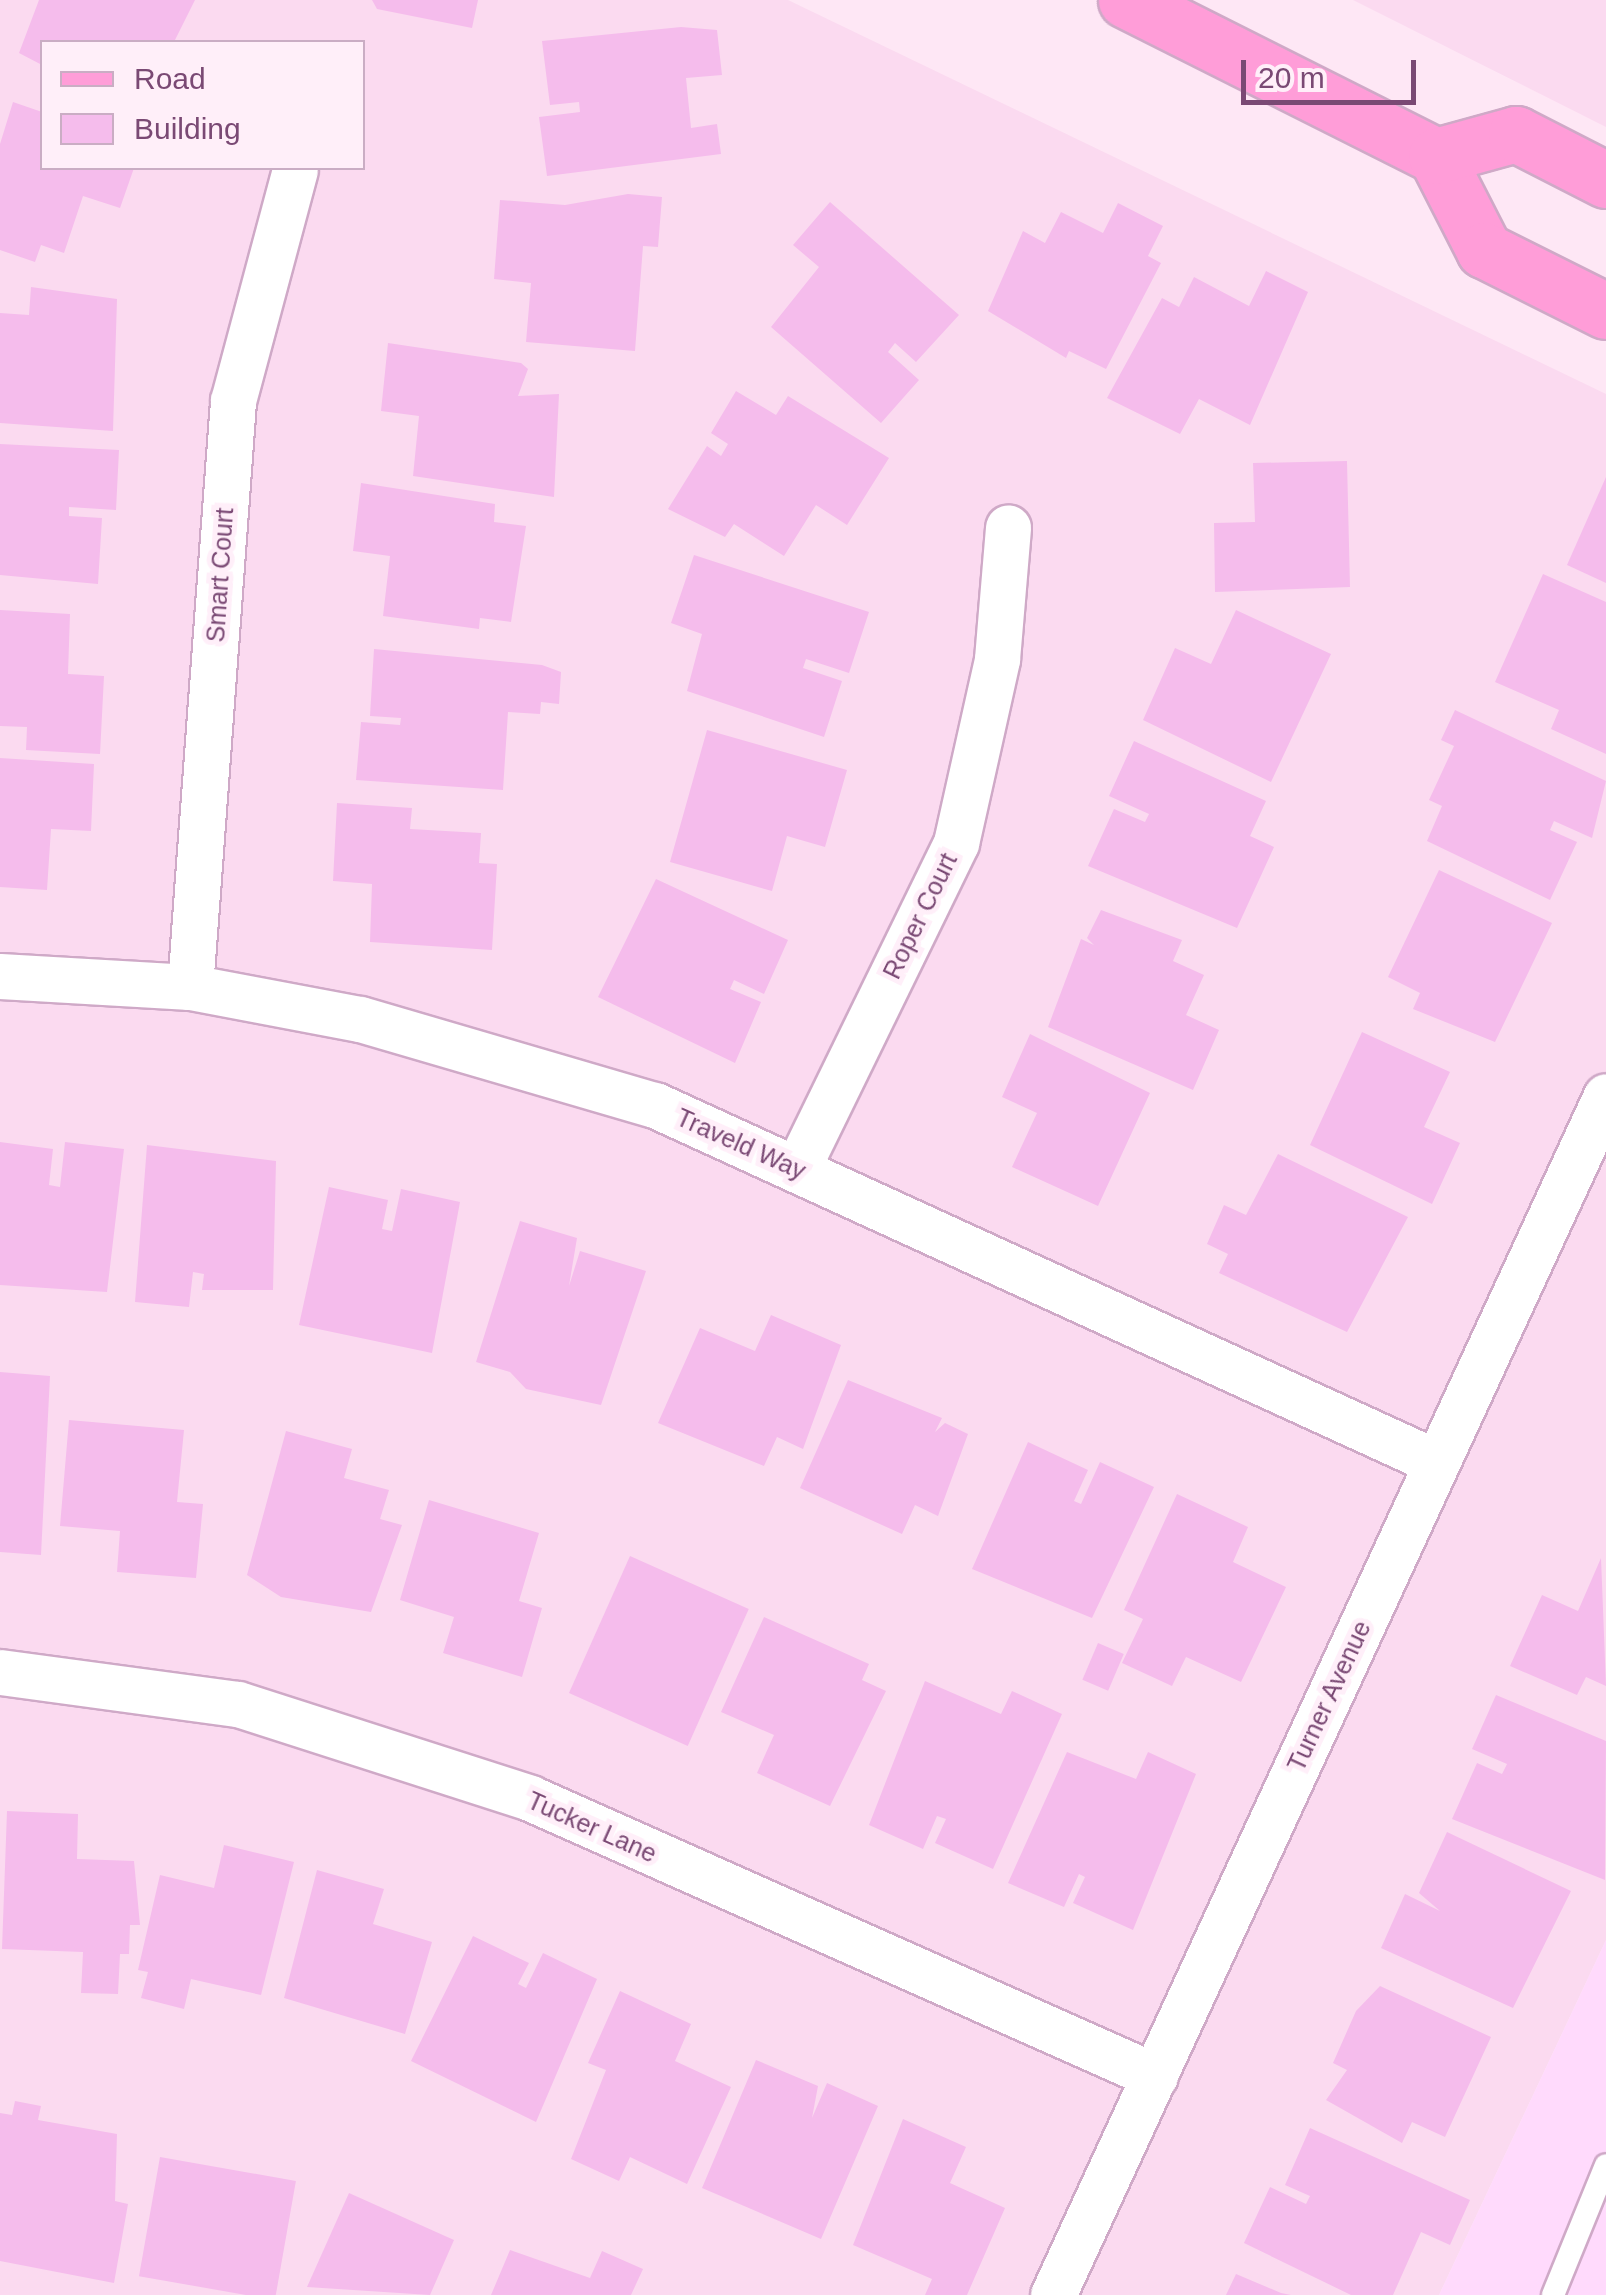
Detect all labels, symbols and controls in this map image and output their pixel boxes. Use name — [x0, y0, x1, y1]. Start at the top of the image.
legend — [40, 40, 365, 170]
scale bar — [1246, 40, 1421, 102]
text: 20 m — [1258, 61, 1325, 94]
text: Road — [134, 62, 206, 95]
text: Building — [134, 112, 241, 145]
street label: Smart Court — [200, 507, 240, 643]
street label: Roper Court — [877, 848, 963, 984]
street label: Traveld Way — [672, 1102, 810, 1186]
street label: Turner Avenue — [1281, 1615, 1377, 1777]
street label: Tucker Lane — [523, 1785, 661, 1869]

